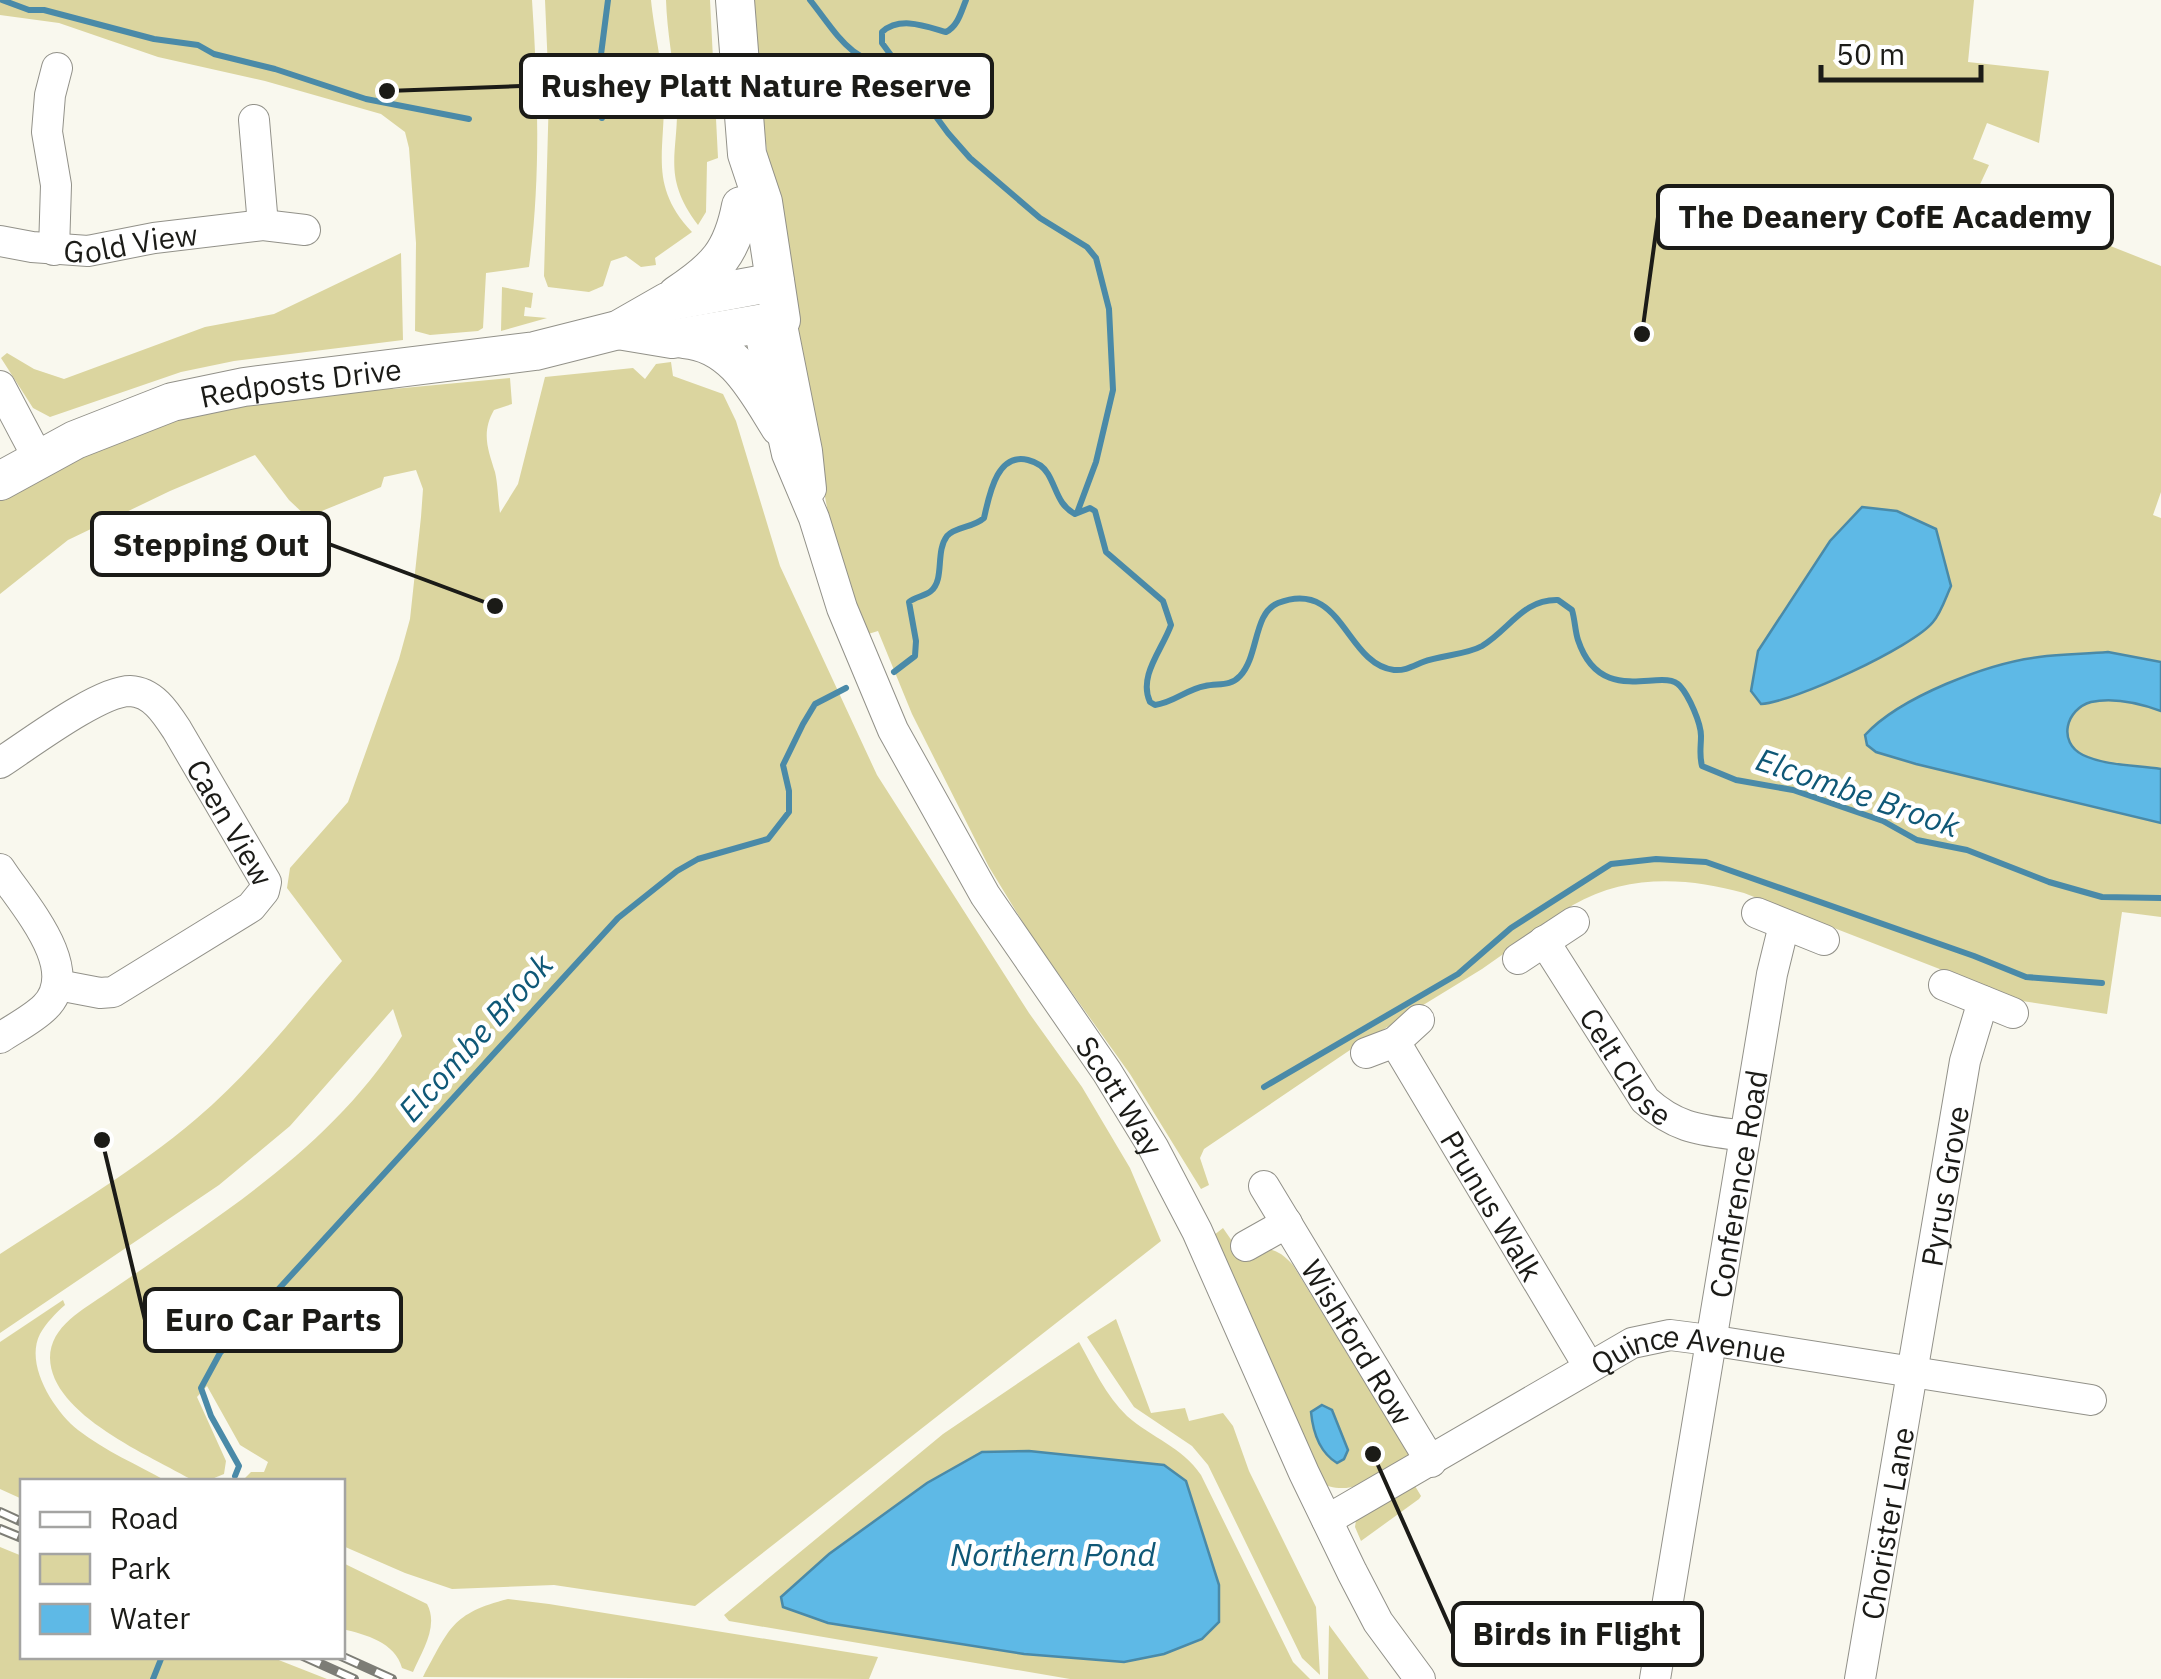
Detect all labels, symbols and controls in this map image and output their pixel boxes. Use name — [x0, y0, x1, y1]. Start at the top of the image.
scale bar — [1821, 20, 1981, 82]
text: 50 m — [1836, 34, 1905, 73]
callout: Rushey Platt Nature Reserve — [521, 55, 992, 117]
text: Rushey Platt Nature Reserve — [541, 64, 971, 106]
callout: The Deanery CofE Academy — [1658, 186, 2112, 248]
text: The Deanery CofE Academy — [1678, 195, 2092, 237]
street label: Gold View — [62, 213, 200, 271]
street label: Redposts Drive — [196, 348, 404, 415]
callout: Stepping Out — [92, 513, 329, 575]
text: Stepping Out — [113, 523, 309, 565]
water label: Elcombe Brook — [1751, 738, 1966, 847]
street label: Caen View — [179, 751, 283, 892]
water label: Elcombe Brook — [388, 943, 563, 1130]
street label: Celt Close — [1572, 1000, 1679, 1134]
street label: Scott Way — [1068, 1028, 1173, 1162]
street label: Conference Road — [1699, 1067, 1775, 1301]
street label: Pyrus Grove — [1911, 1103, 1977, 1269]
street label: Prunus Walk — [1433, 1123, 1552, 1288]
street label: Wishford Row — [1293, 1252, 1423, 1431]
callout: Euro Car Parts — [145, 1289, 401, 1351]
text: Euro Car Parts — [165, 1298, 381, 1340]
street label: Quince Avenue — [1583, 1315, 1789, 1383]
street label: Chorister Lane — [1851, 1424, 1922, 1623]
legend — [20, 1479, 345, 1659]
text: Road — [110, 1498, 179, 1537]
water label: Northern Pond — [950, 1533, 1156, 1575]
text: Park — [110, 1548, 171, 1587]
text: Water — [110, 1598, 190, 1637]
callout: Birds in Flight — [1453, 1603, 1702, 1665]
text: Birds in Flight — [1473, 1612, 1681, 1654]

